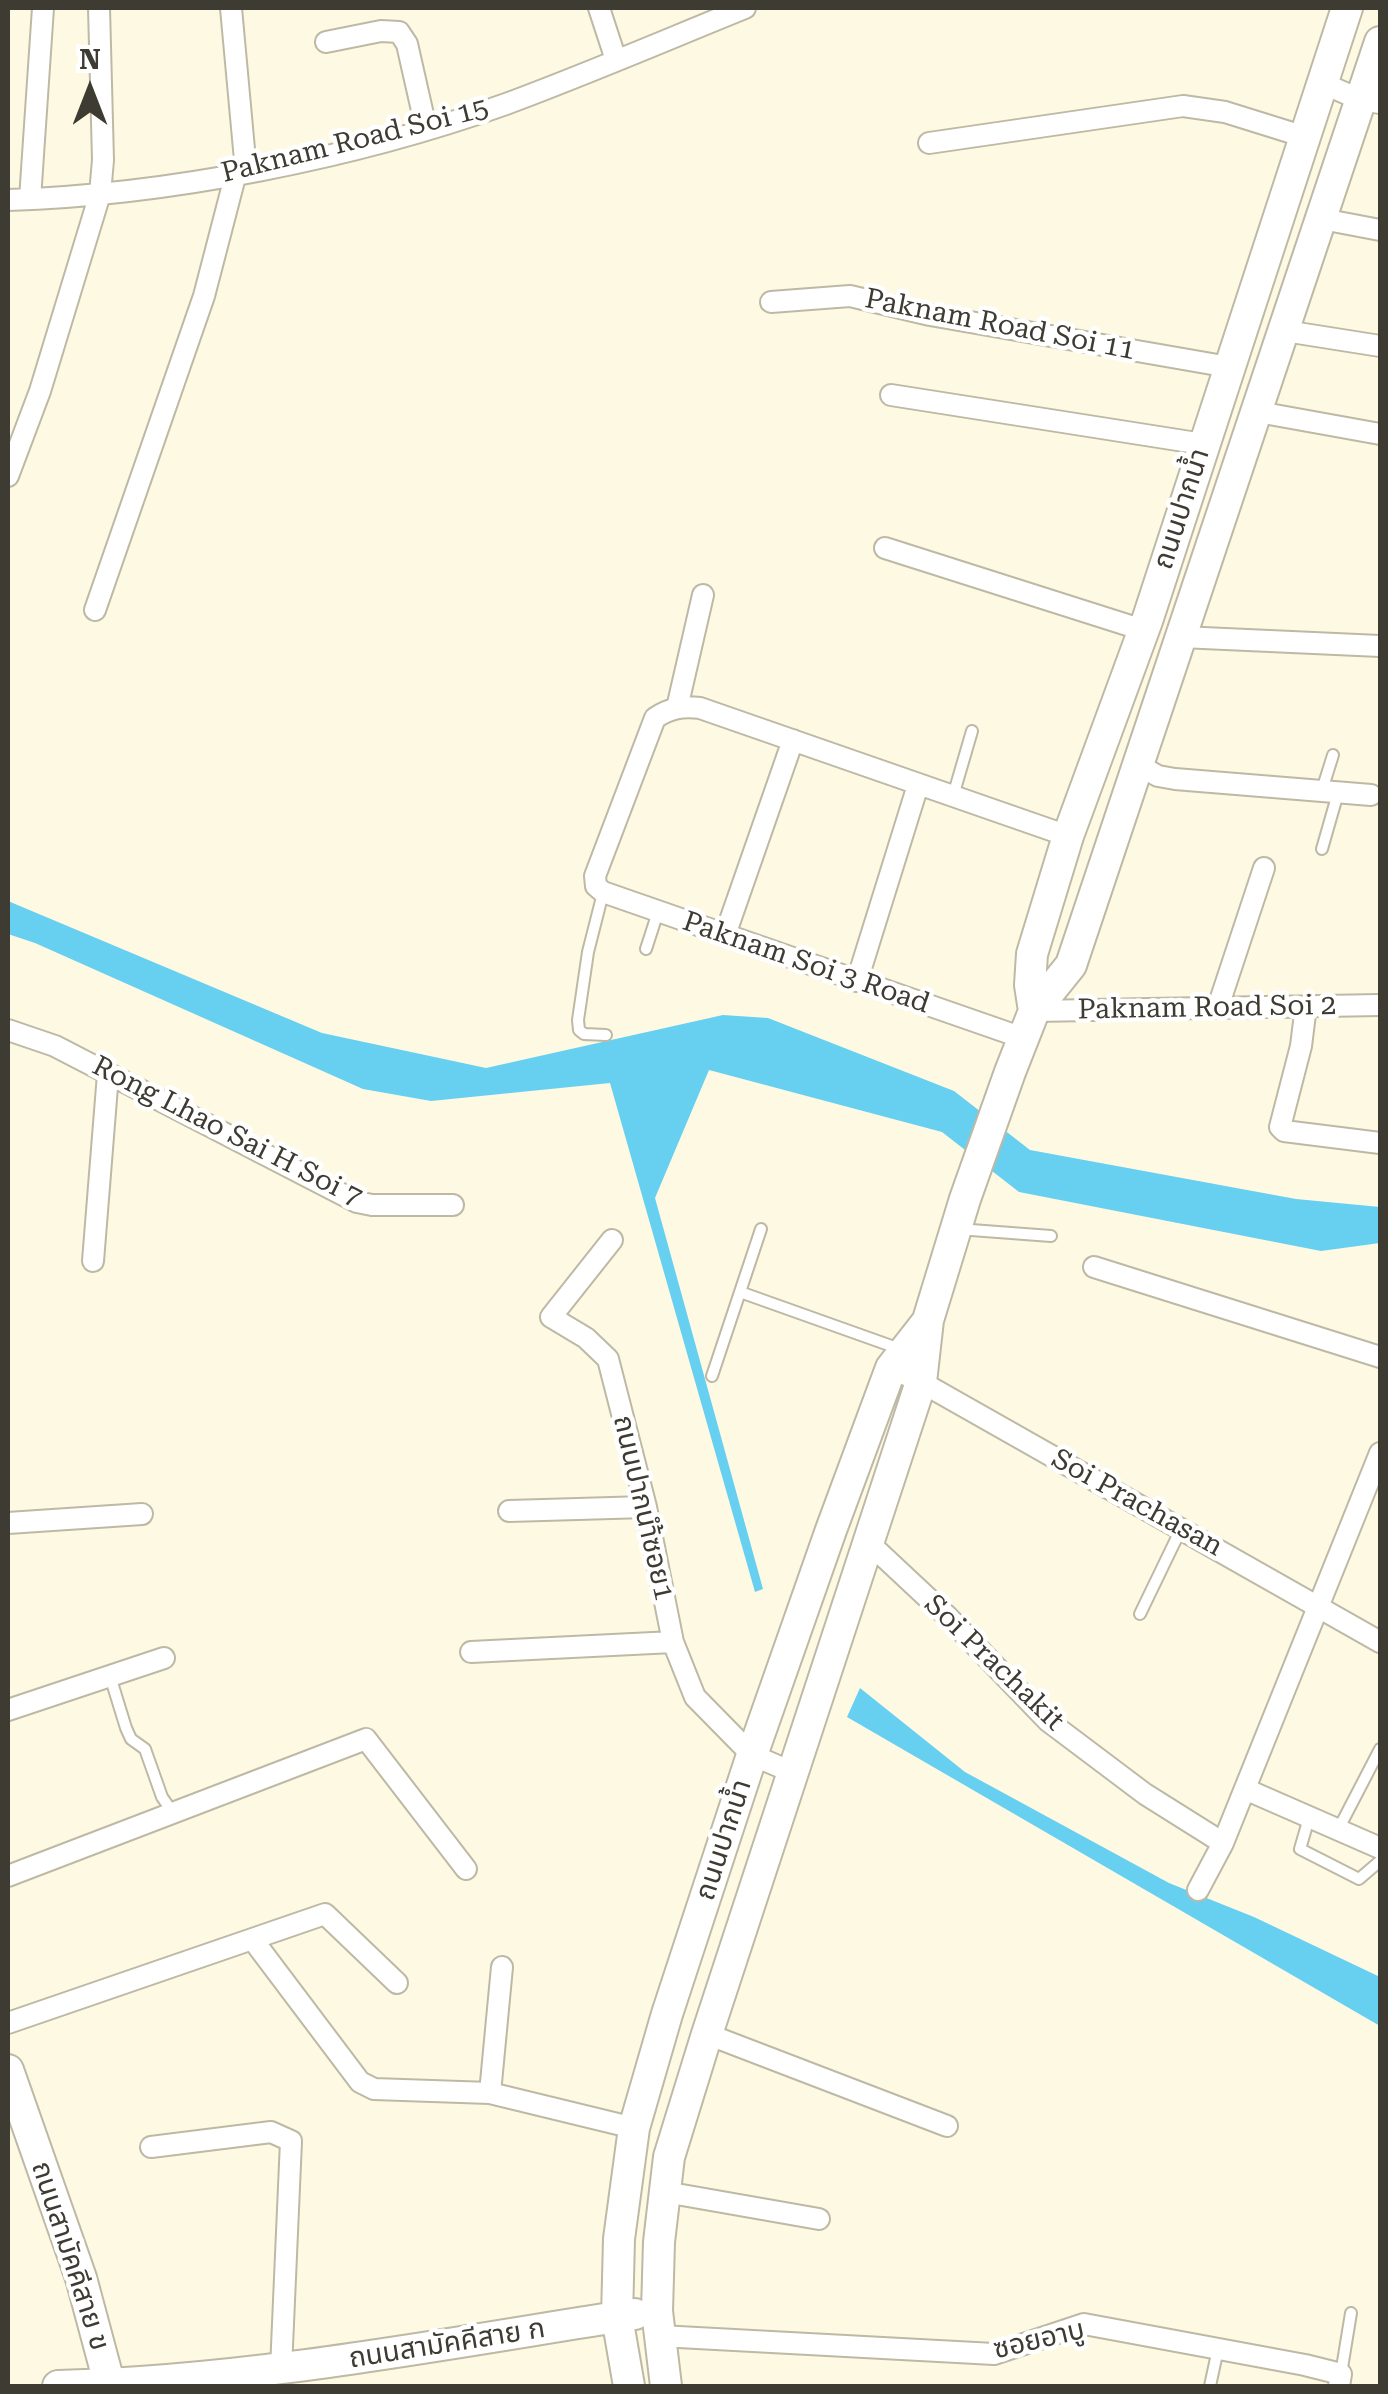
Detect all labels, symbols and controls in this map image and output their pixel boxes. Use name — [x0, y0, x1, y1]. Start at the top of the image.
north arrow — [40, 40, 140, 140]
text: N — [79, 43, 101, 76]
street label: Paknam Road Soi 15 — [218, 92, 492, 190]
street label: Paknam Road Soi 11 — [862, 282, 1138, 368]
street label: ถนนปากน้ำ — [1147, 444, 1217, 574]
street label: Paknam Soi 3 Road — [678, 905, 934, 1021]
street label: Paknam Road Soi 2 — [1077, 989, 1337, 1027]
street label: Rong Lhao Sai H Soi 7 — [87, 1049, 367, 1215]
street label: ถนนปากนำ้ซอย1 — [605, 1412, 681, 1604]
street label: Soi Prachasan — [1046, 1442, 1228, 1564]
street label: Soi Prachakit — [917, 1588, 1071, 1738]
street label: ถนนปากน้ำ — [689, 1775, 759, 1905]
street label: ถนนสามัคคีสาย ข — [24, 2157, 116, 2355]
street label: ถนนสามัคคีสาย ก — [347, 2312, 547, 2376]
street label: ซอยอาบู — [990, 2313, 1088, 2367]

